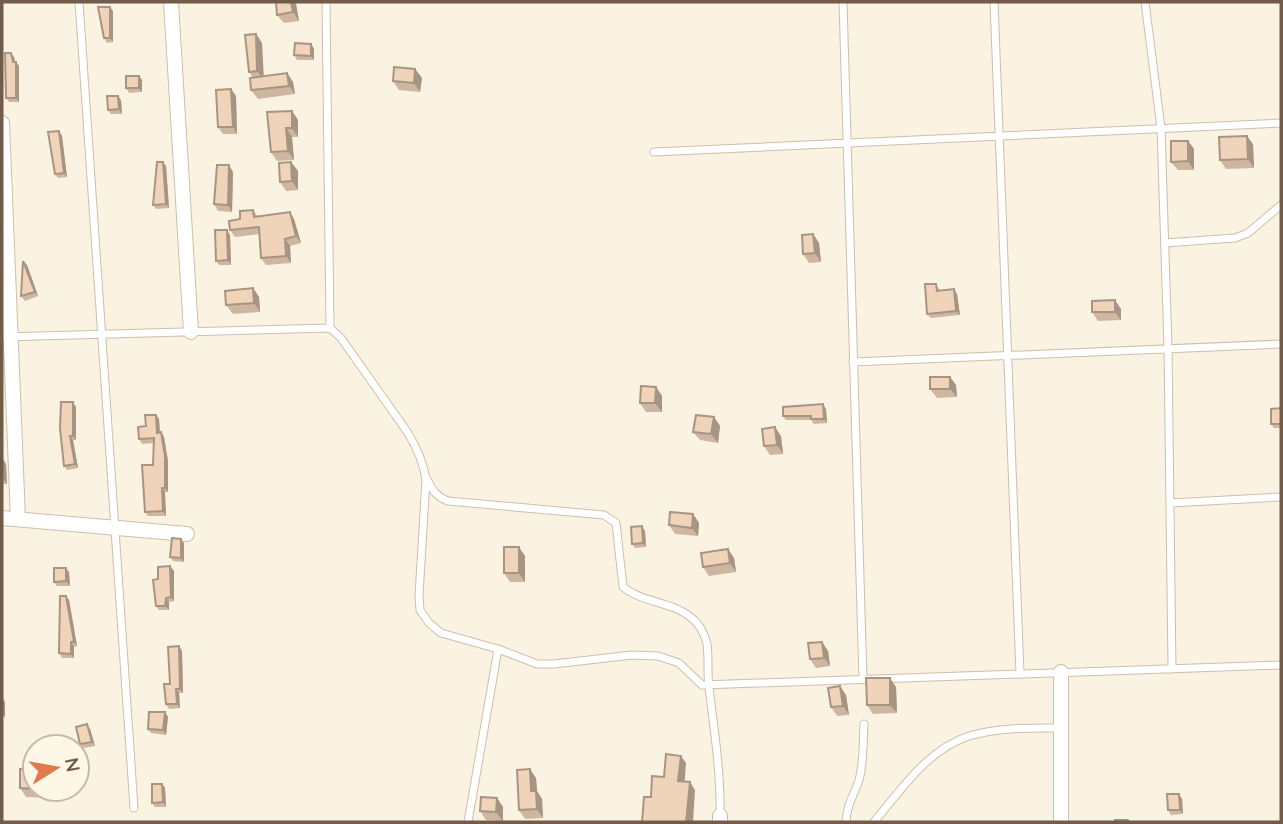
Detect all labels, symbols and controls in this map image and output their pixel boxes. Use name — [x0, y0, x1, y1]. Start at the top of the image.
north arrow — [21, 733, 91, 803]
text: N — [60, 756, 86, 774]

